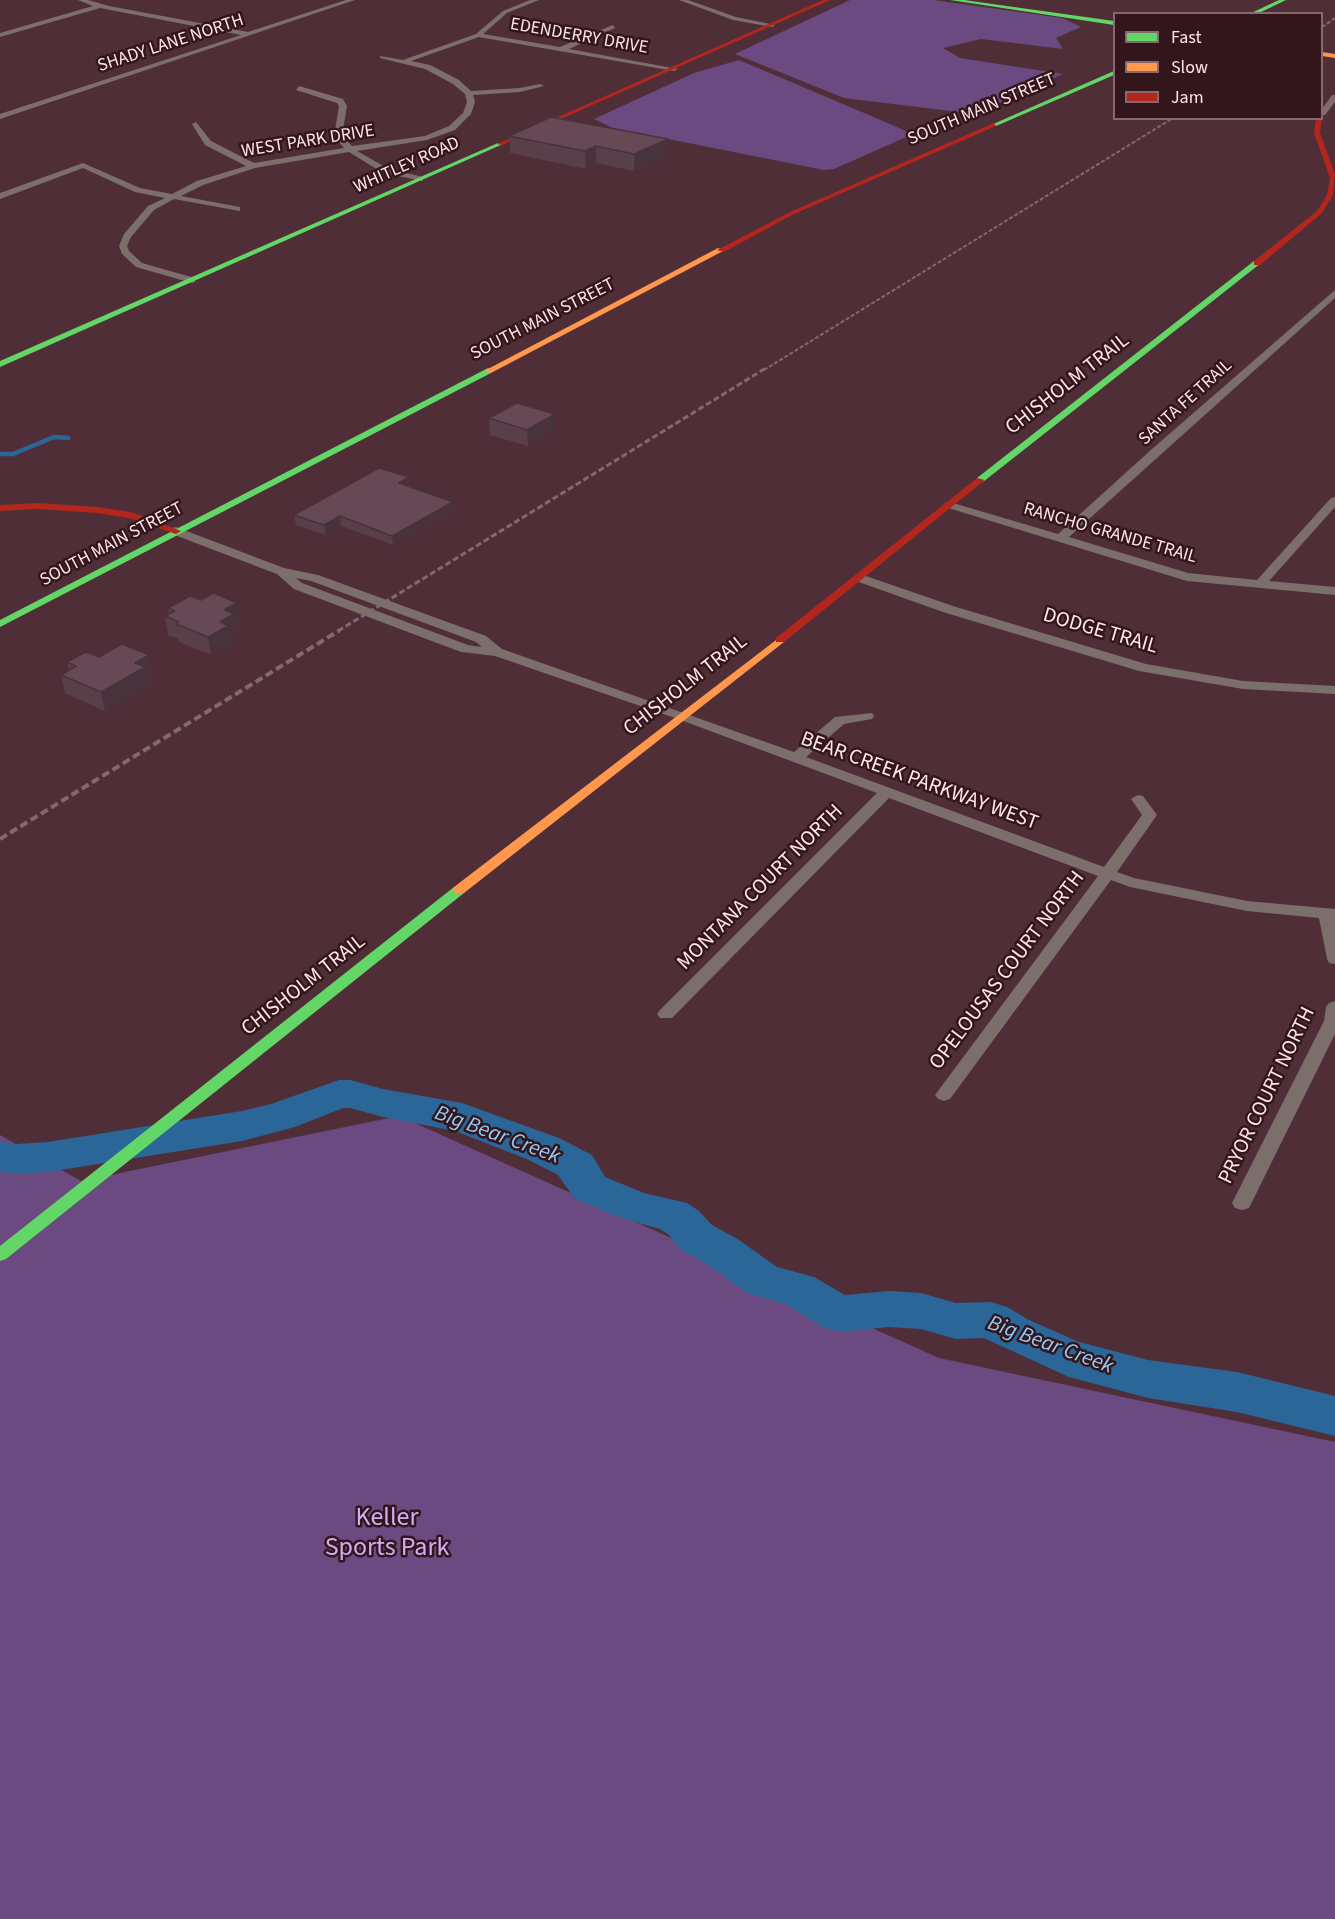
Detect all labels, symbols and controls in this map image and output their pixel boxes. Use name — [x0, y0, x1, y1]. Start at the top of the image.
street label: SHADY LANE NORTH — [95, 10, 247, 78]
legend — [1113, 12, 1323, 120]
street label: EDENDERRY DRIVE — [508, 14, 650, 60]
text: Fast — [1171, 25, 1202, 50]
text: Slow — [1171, 55, 1208, 80]
street label: SOUTH MAIN STREET — [905, 69, 1059, 151]
text: Jam — [1171, 85, 1204, 110]
street label: WEST PARK DRIVE — [240, 121, 376, 163]
street label: WHITLEY ROAD — [351, 133, 463, 199]
street label: SOUTH MAIN STREET — [467, 274, 619, 366]
street label: CHISHOLM TRAIL — [1001, 329, 1135, 441]
street label: SANTA FE TRAIL — [1135, 355, 1237, 451]
street label: SOUTH MAIN STREET — [37, 498, 187, 592]
street label: RANCHO GRANDE TRAIL — [1021, 499, 1199, 569]
street label: DODGE TRAIL — [1040, 604, 1160, 660]
street label: CHISHOLM TRAIL — [619, 630, 753, 742]
street label: BEAR CREEK PARKWAY WEST — [797, 727, 1041, 837]
street label: MONTANA COURT NORTH — [673, 800, 849, 976]
street label: OPELOUSAS COURT NORTH — [925, 867, 1091, 1075]
street label: CHISHOLM TRAIL — [237, 930, 371, 1042]
street label: PRYOR COURT NORTH — [1214, 1003, 1322, 1189]
water label: Big Bear Creek — [431, 1101, 563, 1171]
water label: Big Bear Creek — [984, 1311, 1116, 1381]
park label: Keller Sports Park — [325, 1503, 449, 1564]

